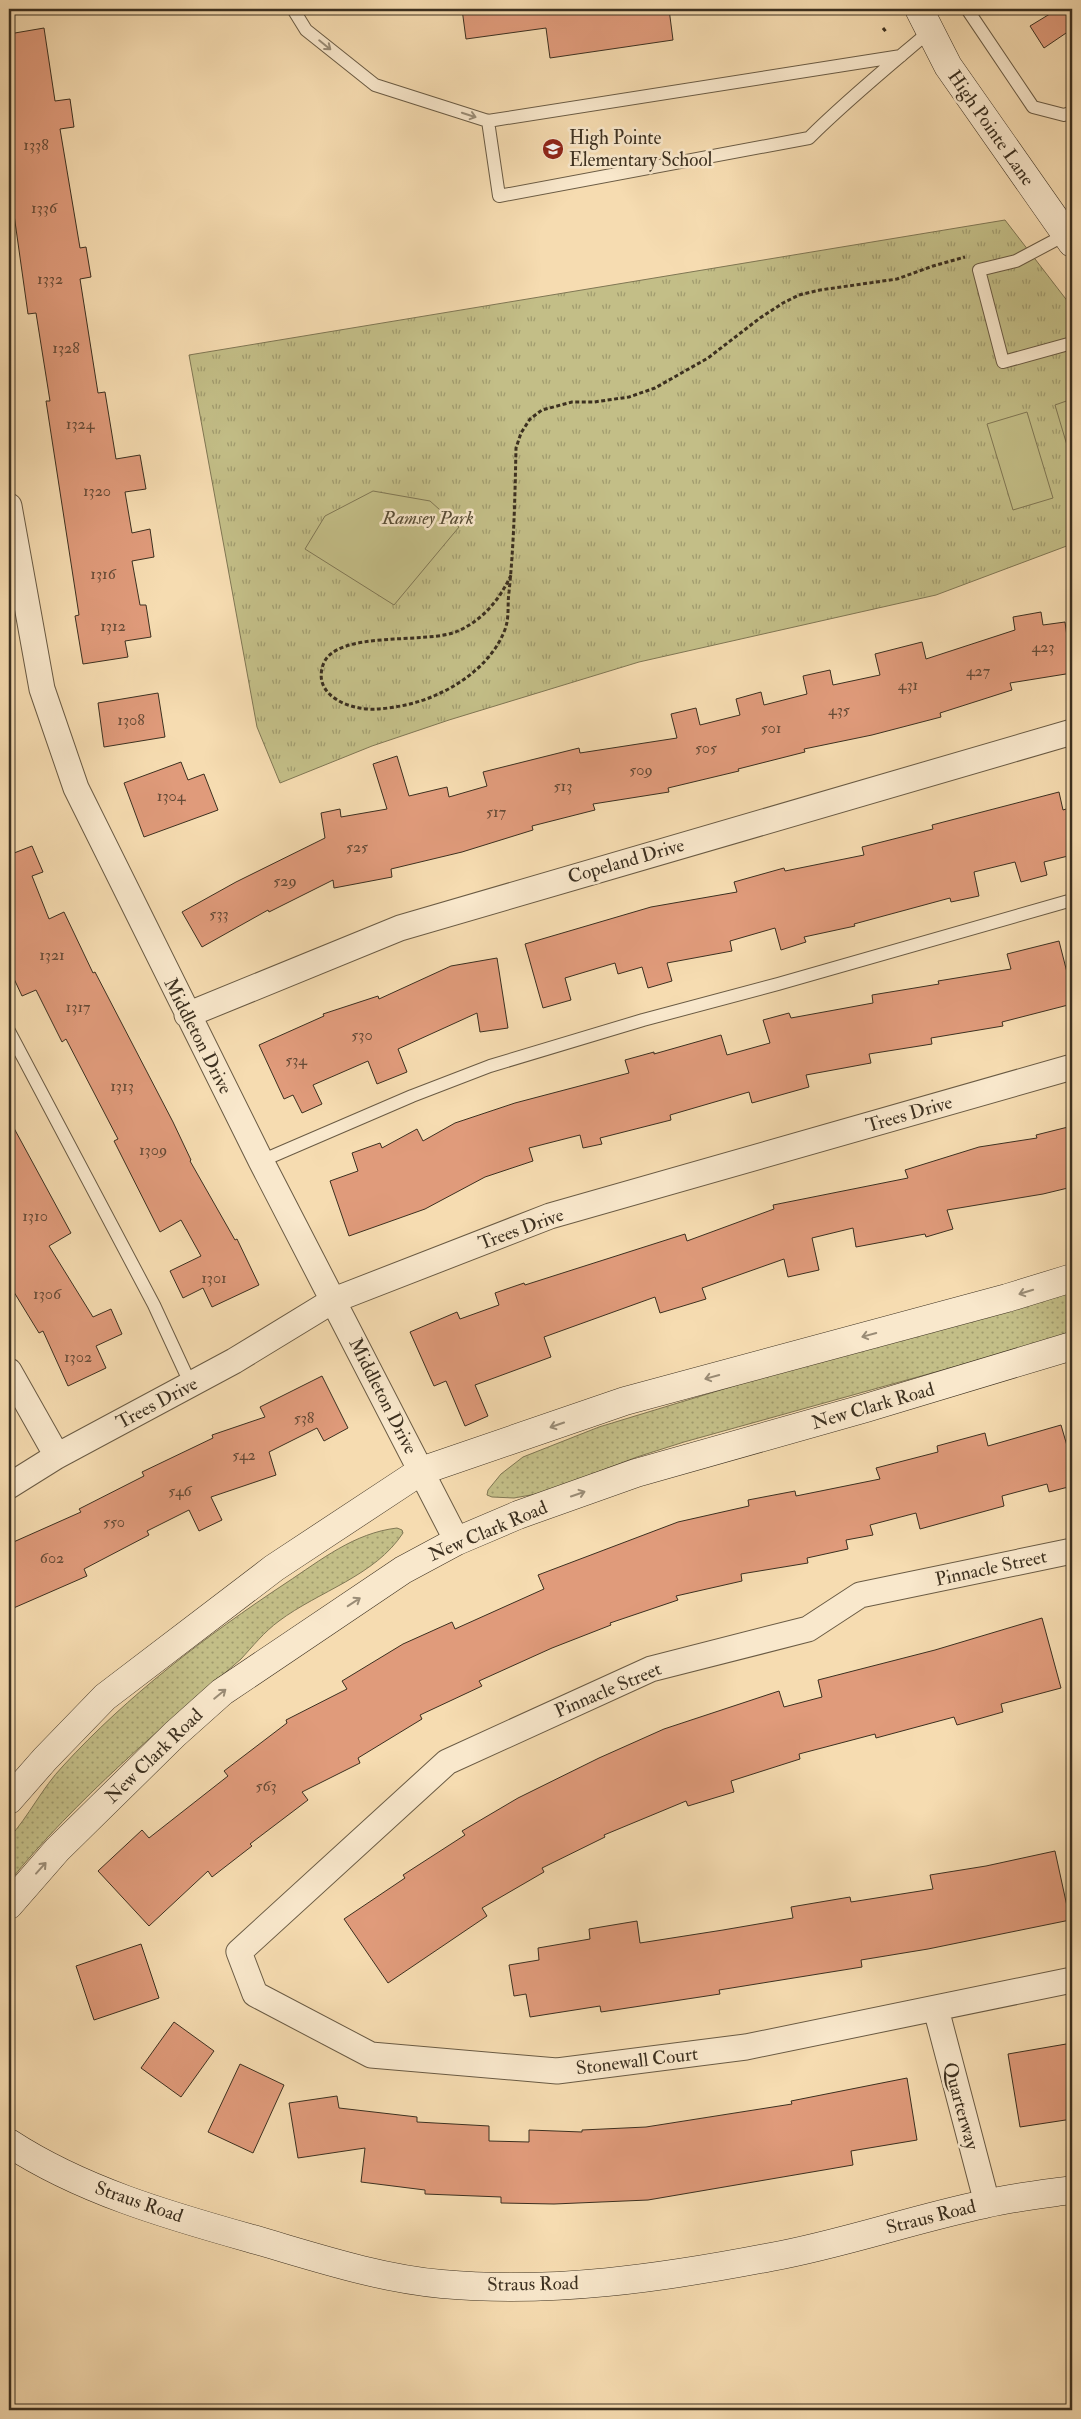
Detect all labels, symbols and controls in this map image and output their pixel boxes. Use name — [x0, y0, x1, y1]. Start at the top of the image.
one-way arrow — [318, 40, 331, 51]
street label: High Pointe Lane — [942, 66, 1040, 191]
one-way arrow — [460, 111, 476, 120]
place label: High Pointe Elementary School — [569, 126, 713, 172]
house number: 1338 — [23, 135, 49, 155]
school or university icon: High Pointe Elementary School — [541, 137, 565, 161]
house number: 1336 — [31, 198, 58, 218]
house number: 1332 — [37, 269, 63, 289]
house number: 1328 — [52, 338, 80, 358]
house number: 1324 — [66, 414, 96, 434]
house number: 1320 — [83, 481, 111, 501]
park label: Ramsey Park — [381, 506, 474, 530]
house number: 1316 — [90, 564, 117, 584]
house number: 1312 — [100, 616, 126, 636]
house number: 423 — [1032, 637, 1054, 657]
house number: 427 — [966, 661, 991, 681]
house number: 431 — [898, 675, 918, 695]
house number: 435 — [828, 700, 850, 720]
house number: 1308 — [117, 710, 145, 730]
house number: 501 — [761, 718, 781, 738]
house number: 505 — [695, 738, 717, 758]
house number: 509 — [629, 760, 653, 780]
house number: 513 — [554, 776, 572, 796]
house number: 1304 — [157, 786, 187, 806]
house number: 517 — [486, 802, 507, 822]
street label: Copeland Drive — [565, 833, 687, 890]
house number: 525 — [346, 837, 368, 857]
house number: 529 — [273, 871, 297, 891]
house number: 533 — [209, 904, 229, 924]
house number: 1321 — [39, 945, 65, 965]
street label: Middleton Drive — [158, 974, 238, 1098]
house number: 1317 — [66, 997, 91, 1017]
house number: 530 — [351, 1025, 373, 1045]
house number: 534 — [285, 1050, 308, 1070]
house number: 1313 — [110, 1076, 134, 1096]
street label: Trees Drive — [863, 1090, 955, 1138]
house number: 1309 — [139, 1140, 167, 1160]
street label: Trees Drive — [475, 1202, 567, 1255]
house number: 1310 — [22, 1206, 48, 1226]
house number: 1301 — [201, 1268, 227, 1288]
house number: 1306 — [33, 1284, 62, 1304]
one-way arrow — [1018, 1288, 1034, 1298]
one-way arrow — [861, 1331, 877, 1340]
street label: Middleton Drive — [343, 1334, 423, 1458]
house number: 1302 — [64, 1347, 92, 1367]
street label: Trees Drive — [112, 1371, 202, 1434]
one-way arrow — [704, 1373, 720, 1383]
street label: New Clark Road — [809, 1377, 938, 1435]
house number: 538 — [294, 1408, 315, 1428]
one-way arrow — [549, 1420, 565, 1430]
house number: 542 — [232, 1445, 256, 1465]
house number: 546 — [168, 1481, 193, 1501]
one-way arrow — [570, 1489, 586, 1498]
street label: New Clark Road — [425, 1495, 552, 1567]
house number: 550 — [103, 1512, 125, 1532]
street label: Pinnacle Street — [933, 1544, 1049, 1592]
house number: 602 — [40, 1548, 64, 1568]
one-way arrow — [347, 1597, 361, 1607]
street label: Pinnacle Street — [551, 1657, 665, 1723]
one-way arrow — [213, 1688, 226, 1699]
street label: New Clark Road — [100, 1703, 208, 1809]
house number: 563 — [255, 1776, 277, 1796]
one-way arrow — [35, 1862, 46, 1875]
street label: Stonewall Court — [575, 2042, 699, 2080]
street label: Quarterway — [938, 2060, 984, 2153]
street label: Straus Road — [92, 2176, 187, 2228]
street label: Straus Road — [884, 2194, 979, 2240]
street label: Straus Road — [487, 2271, 580, 2297]

